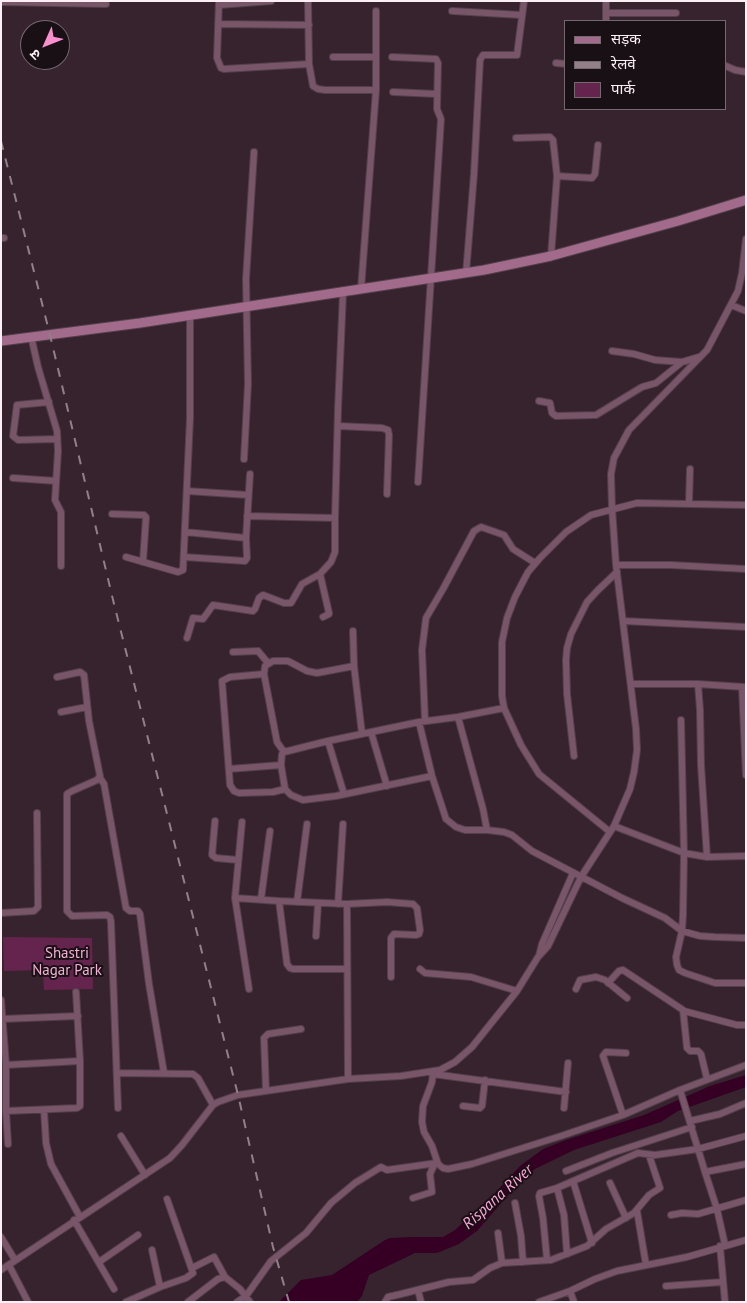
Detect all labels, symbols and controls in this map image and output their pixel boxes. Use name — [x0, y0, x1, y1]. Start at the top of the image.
north arrow — [20, 20, 70, 70]
legend — [564, 20, 727, 110]
text: सड़क — [611, 29, 641, 48]
text: उ — [26, 46, 44, 64]
text: रेलवे — [611, 54, 636, 73]
text: पार्क — [611, 79, 635, 98]
park label: Shastri Nagar Park — [32, 945, 102, 980]
water label: Rispana River — [459, 1160, 537, 1234]

